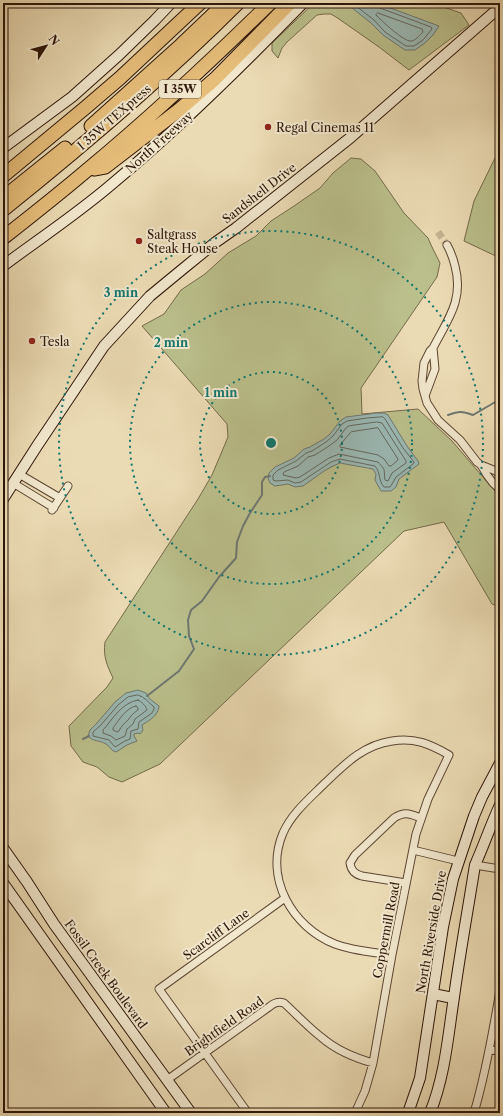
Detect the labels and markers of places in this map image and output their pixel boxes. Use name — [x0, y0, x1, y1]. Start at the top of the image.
place label: Regal Cinemas 11 — [276, 120, 374, 135]
marker: Regal Cinemas 11 — [263, 122, 273, 132]
place label: Saltgrass Steak House — [147, 227, 218, 256]
marker: Saltgrass Steak House — [134, 236, 144, 246]
place label: Tesla — [40, 334, 70, 349]
marker: Tesla — [27, 336, 37, 346]
centre of rings — [264, 436, 278, 450]

